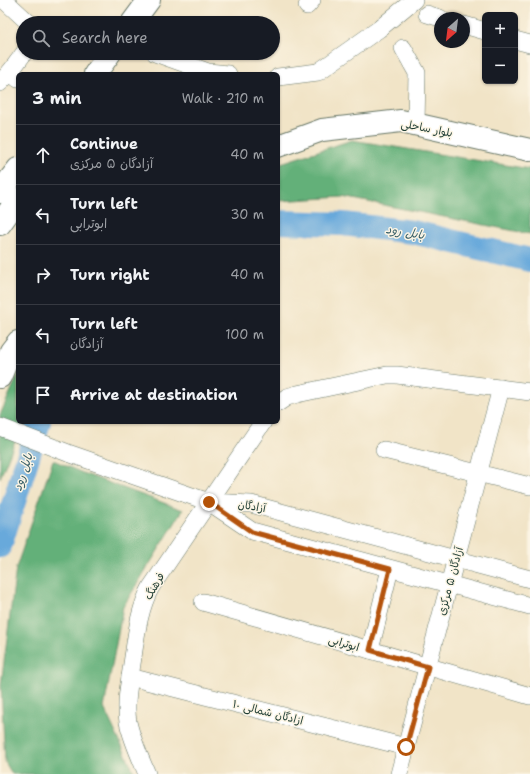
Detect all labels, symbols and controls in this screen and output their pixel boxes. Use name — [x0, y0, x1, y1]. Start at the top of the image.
north arrow — [434, 12, 470, 48]
map controls — [482, 12, 518, 84]
button: + — [482, 12, 518, 48]
search box — [16, 16, 280, 60]
icon: search — [30, 27, 52, 49]
text: Search here — [62, 28, 148, 48]
button: − — [482, 48, 518, 84]
text: 3 min — [32, 87, 82, 109]
text: Walk · 210 m — [182, 90, 264, 107]
street label: بلوار ساحلی — [400, 116, 454, 141]
text: Continue — [70, 134, 138, 154]
icon: ahead — [32, 144, 54, 166]
text: 40 m — [230, 146, 264, 163]
text: آزادگان ۵ مرکزی — [70, 155, 153, 172]
text: Turn left — [70, 194, 138, 214]
icon: left — [32, 204, 54, 226]
text: 30 m — [230, 206, 264, 223]
text: ابوترابی — [70, 215, 107, 232]
water label: بابل رود — [385, 221, 426, 243]
icon: right — [32, 264, 54, 286]
text: Turn right — [70, 265, 150, 285]
text: 40 m — [230, 266, 264, 283]
text: Turn left — [70, 314, 138, 334]
icon: left — [32, 324, 54, 346]
text: 100 m — [225, 326, 264, 343]
text: آزادگان — [70, 335, 103, 352]
icon: arrive — [32, 384, 54, 406]
text: Arrive at destination — [70, 385, 238, 405]
water label: بابل رود — [9, 451, 37, 493]
route end — [200, 493, 218, 511]
street label: آزادگان — [237, 497, 268, 516]
street label: آزادگان ۵ مرکزی — [434, 544, 467, 617]
street label: فرهنگ — [141, 570, 168, 603]
street label: ابوترابی — [327, 632, 361, 655]
street label: ازادگان شمالی ۱۰ — [231, 696, 305, 728]
route start — [397, 738, 415, 756]

